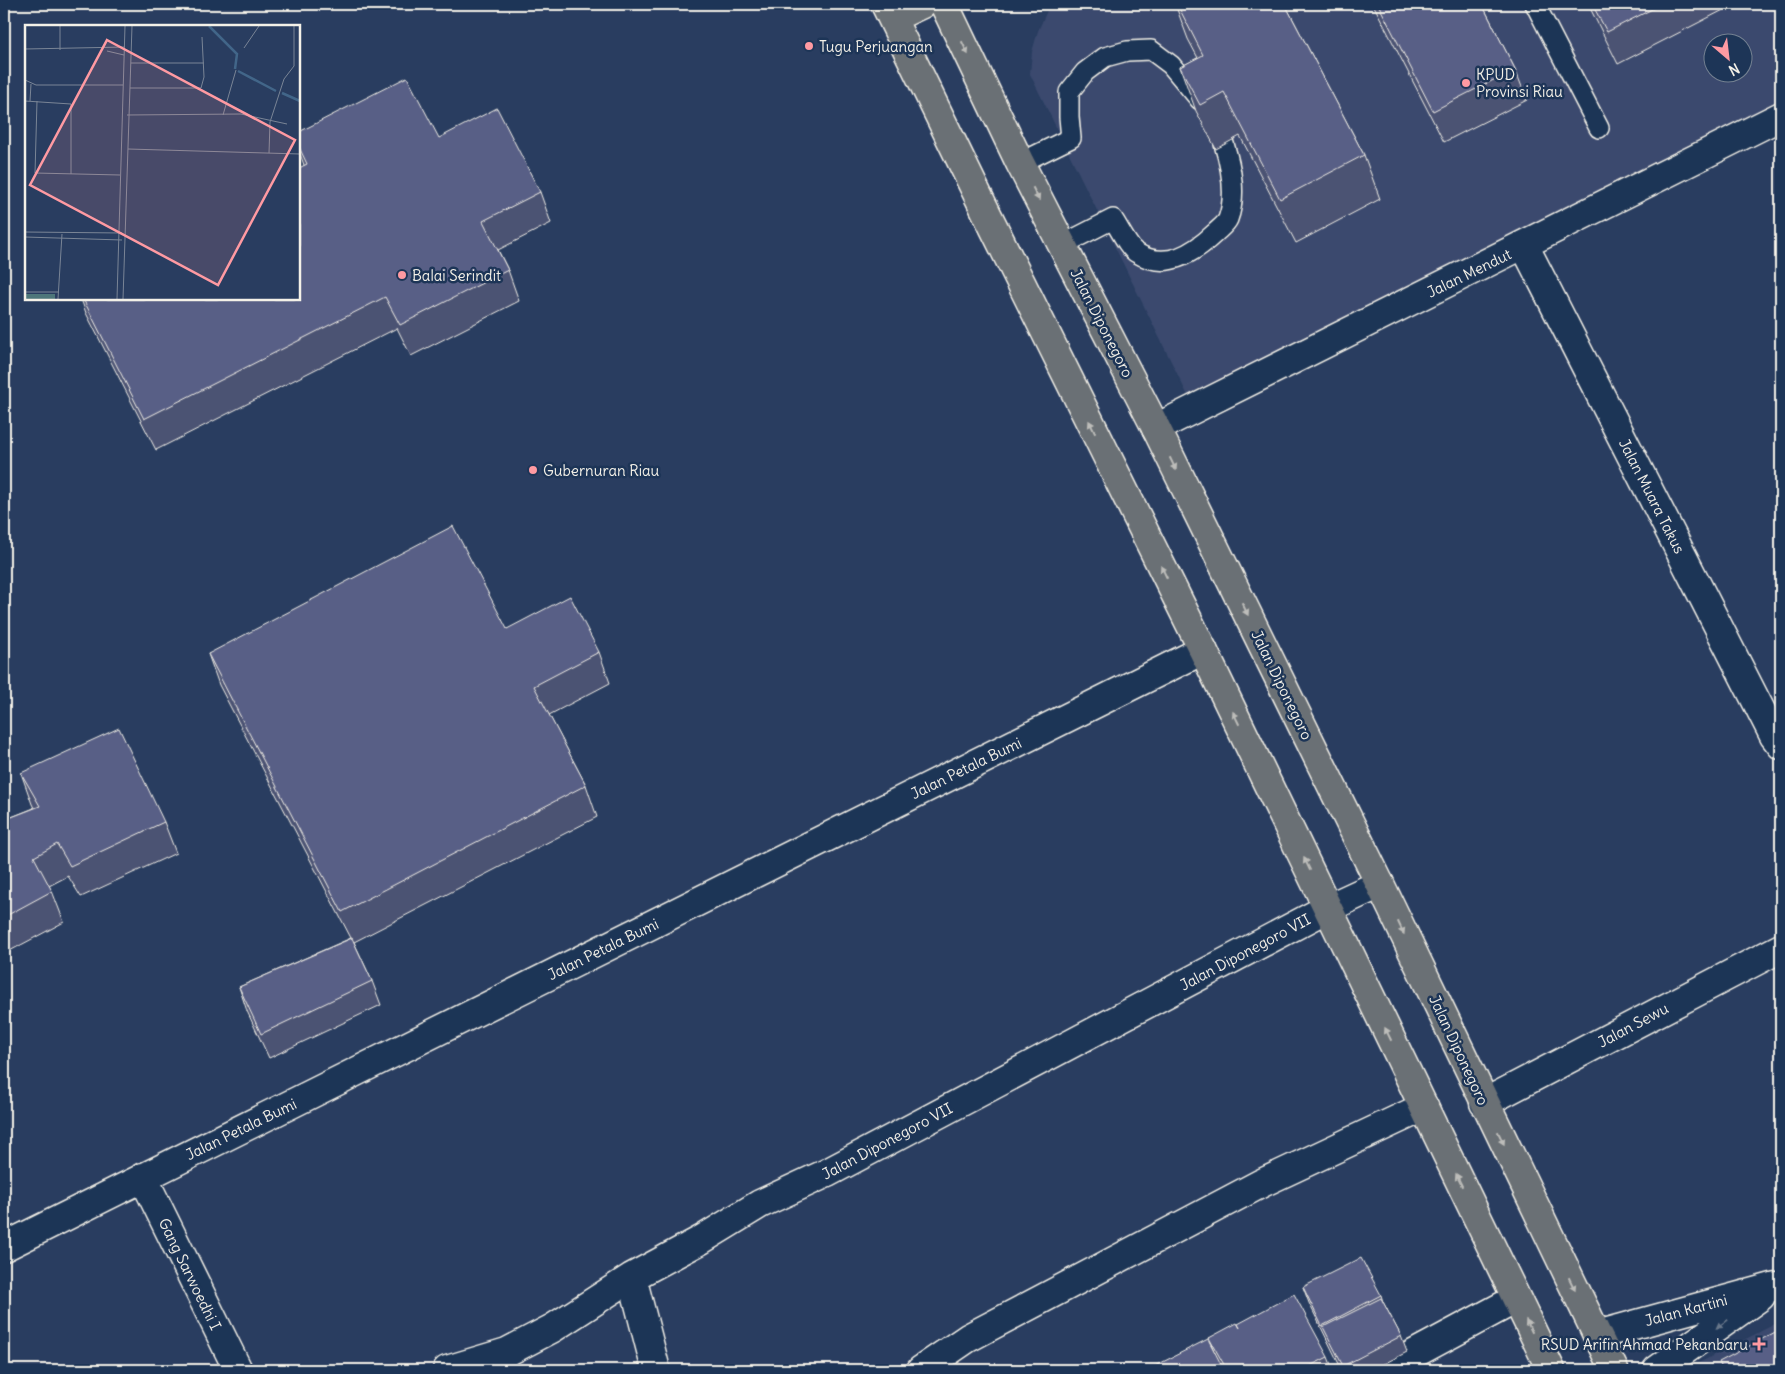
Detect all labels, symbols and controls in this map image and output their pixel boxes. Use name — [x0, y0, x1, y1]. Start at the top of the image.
inset map — [25, 25, 300, 300]
north arrow — [1702, 32, 1752, 82]
place label: Tugu Perjuangan — [819, 37, 933, 56]
marker: Tugu Perjuangan — [803, 40, 815, 52]
one-way arrow — [961, 41, 969, 55]
text: N — [1726, 59, 1743, 80]
place label: KPUD Provinsi Riau — [1476, 65, 1563, 101]
marker: KPUD Provinsi Riau — [1460, 77, 1472, 89]
one-way arrow — [1032, 187, 1040, 201]
street label: Jalan Mendut — [1424, 244, 1514, 302]
place label: Balai Serindit — [412, 266, 501, 285]
street label: Jalan Diponegoro — [1066, 266, 1138, 380]
marker: Balai Serindit — [396, 269, 408, 281]
one-way arrow — [1088, 419, 1096, 434]
street label: Jalan Muara Takus — [1615, 435, 1689, 557]
one-way arrow — [1169, 456, 1177, 471]
place label: Gubernuran Riau — [543, 461, 660, 480]
marker: Gubernuran Riau — [527, 464, 539, 476]
one-way arrow — [1160, 565, 1168, 579]
one-way arrow — [1241, 602, 1249, 617]
street label: Jalan Diponegoro — [1247, 627, 1317, 743]
one-way arrow — [1232, 711, 1240, 725]
street label: Jalan Petala Bumi — [907, 733, 1025, 803]
one-way arrow — [1303, 857, 1311, 871]
street label: Jalan Diponegoro VII — [1176, 909, 1314, 995]
street label: Jalan Petala Bumi — [544, 914, 662, 984]
one-way arrow — [1397, 921, 1405, 935]
street label: Jalan Diponegoro — [1425, 992, 1493, 1108]
street label: Jalan Sewu — [1594, 998, 1672, 1052]
one-way arrow — [1384, 1026, 1393, 1041]
street label: Jalan Petala Bumi — [182, 1094, 300, 1164]
street label: Jalan Diponegoro VII — [818, 1098, 956, 1184]
one-way arrow — [1497, 1131, 1505, 1145]
one-way arrow — [1455, 1173, 1463, 1187]
street label: Gang Sarwoedhi I — [155, 1215, 225, 1333]
one-way arrow — [1568, 1277, 1576, 1291]
street label: Jalan Kartini — [1643, 1290, 1729, 1330]
one-way arrow — [1525, 1319, 1533, 1333]
one-way arrow — [1715, 1319, 1729, 1329]
place label: RSUD Arifin Ahmad Pekanbaru — [1541, 1335, 1748, 1354]
marker: RSUD Arifin Ahmad Pekanbaru — [1752, 1337, 1766, 1351]

